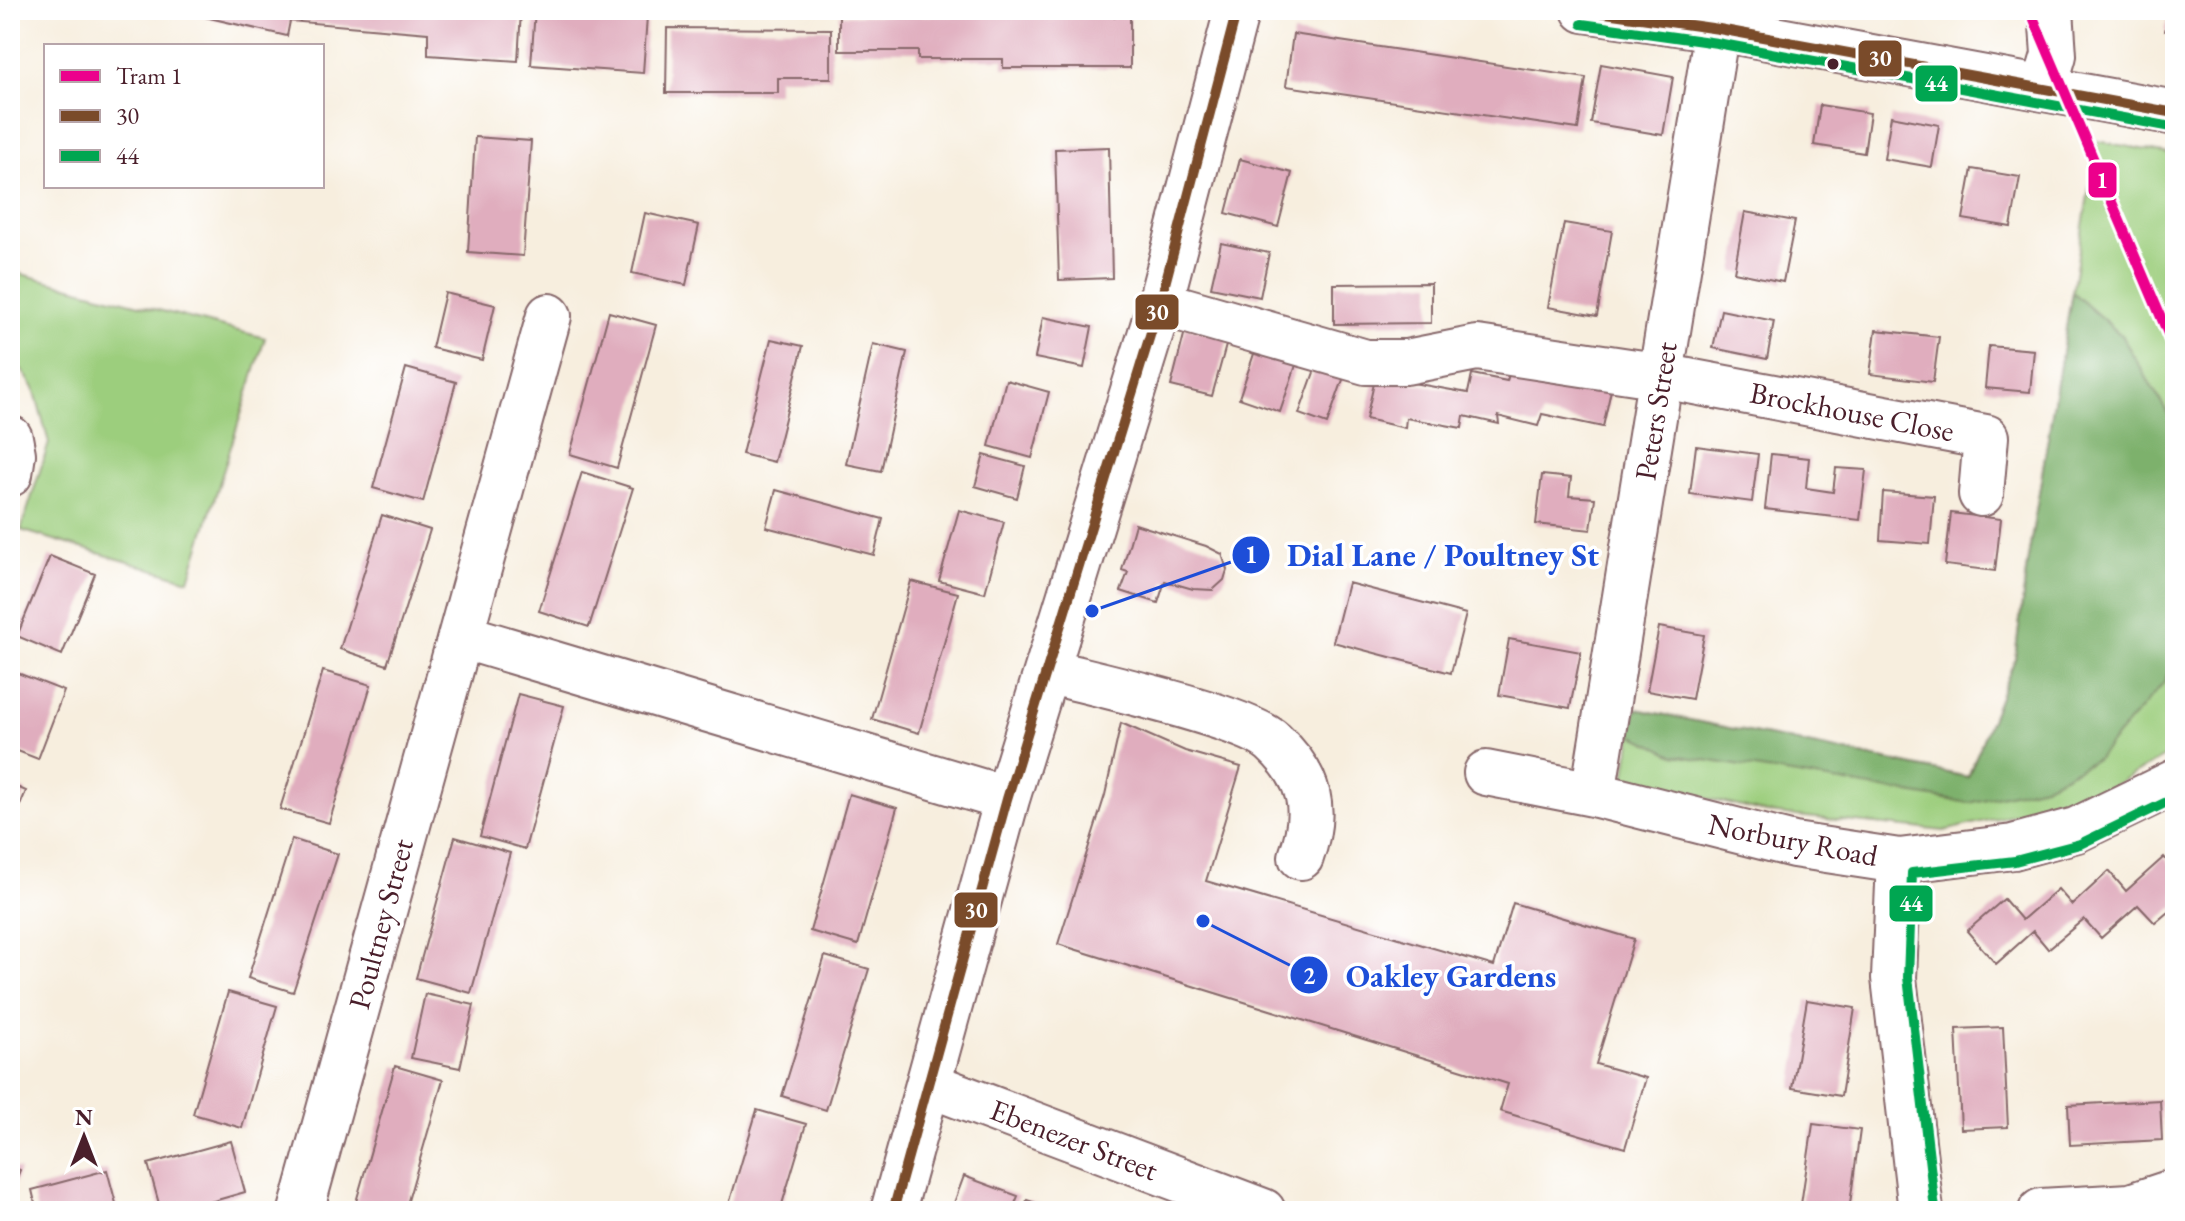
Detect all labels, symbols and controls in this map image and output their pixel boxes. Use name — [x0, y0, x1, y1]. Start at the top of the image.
line badge: 30 — [1857, 39, 1903, 78]
legend — [44, 44, 324, 188]
text: 30 — [1868, 44, 1892, 73]
unlabelled marker — [1825, 56, 1841, 72]
text: Tram 1 — [116, 60, 182, 91]
line badge: 44 — [1914, 64, 1959, 103]
text: 44 — [1924, 69, 1948, 98]
text: 30 — [116, 100, 139, 131]
text: 44 — [116, 140, 140, 171]
line badge: 1 — [2087, 161, 2118, 199]
text: 1 — [2096, 166, 2108, 195]
line badge: 30 — [1134, 293, 1180, 331]
text: 30 — [1145, 298, 1169, 327]
street label: Peters Street — [1625, 338, 1686, 483]
street label: Brockhouse Close — [1747, 373, 1957, 450]
callout: Dial Lane / Poultney St — [1231, 527, 1615, 583]
text: Dial Lane / Poultney St — [1287, 534, 1599, 576]
text: 1 — [1245, 539, 1257, 570]
street label: Norbury Road — [1705, 804, 1882, 875]
street label: Poultney Street — [339, 834, 422, 1013]
line badge: 44 — [1888, 884, 1934, 923]
text: 44 — [1899, 889, 1923, 918]
line badge: 30 — [953, 891, 999, 929]
text: 30 — [964, 896, 988, 925]
callout: Oakley Gardens — [1289, 947, 1572, 1003]
text: Oakley Gardens — [1346, 955, 1556, 997]
text: 2 — [1303, 960, 1316, 991]
street label: Ebenezer Street — [985, 1090, 1164, 1190]
north arrow — [44, 1097, 124, 1177]
text: N — [75, 1103, 93, 1132]

